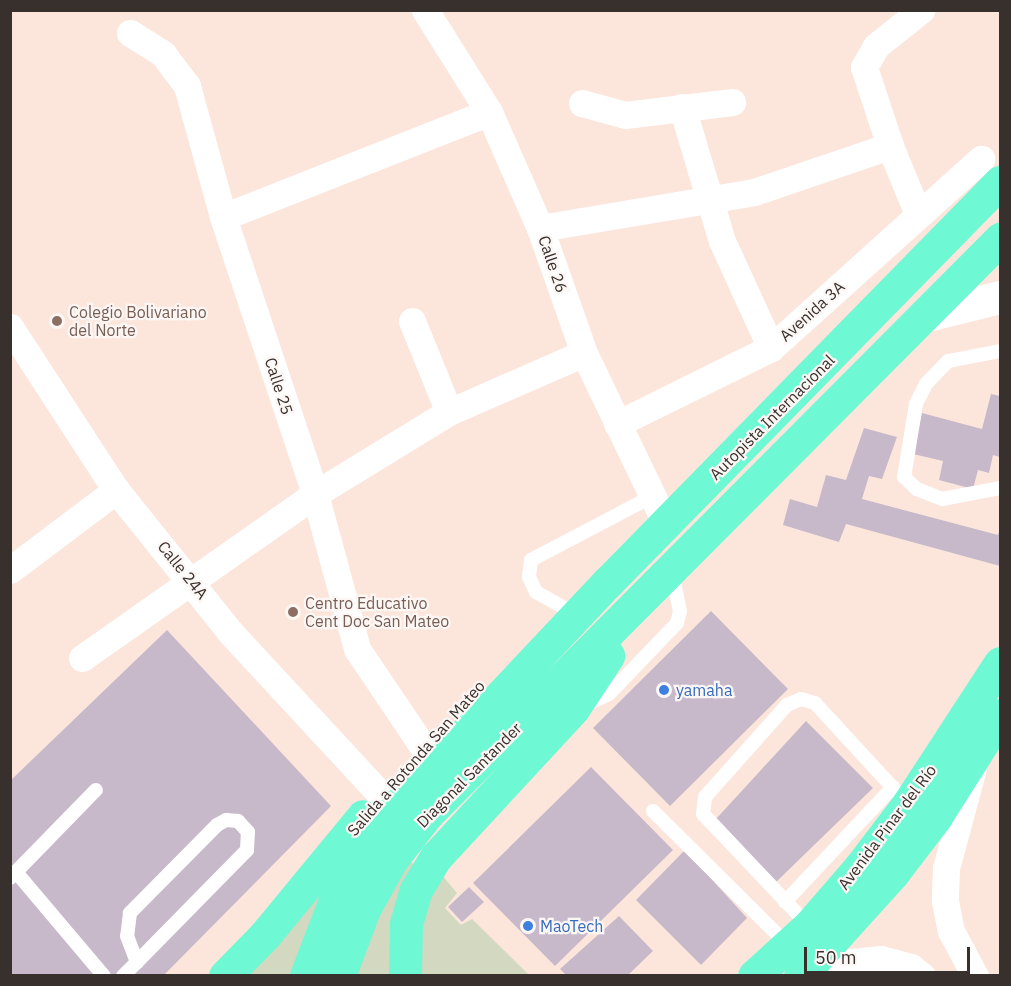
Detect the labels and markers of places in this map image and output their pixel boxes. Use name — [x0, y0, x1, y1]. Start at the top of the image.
place label: Colegio Bolivariano del Norte — [69, 302, 207, 340]
marker: Colegio Bolivariano del Norte — [50, 314, 64, 328]
place label: Centro Educativo Cent Doc San Mateo — [305, 593, 449, 631]
marker: Centro Educativo Cent Doc San Mateo — [286, 605, 300, 619]
place label: yamaha — [676, 680, 732, 700]
marker: yamaha — [657, 683, 671, 697]
place label: MaoTech — [540, 916, 603, 936]
marker: MaoTech — [521, 919, 535, 933]

